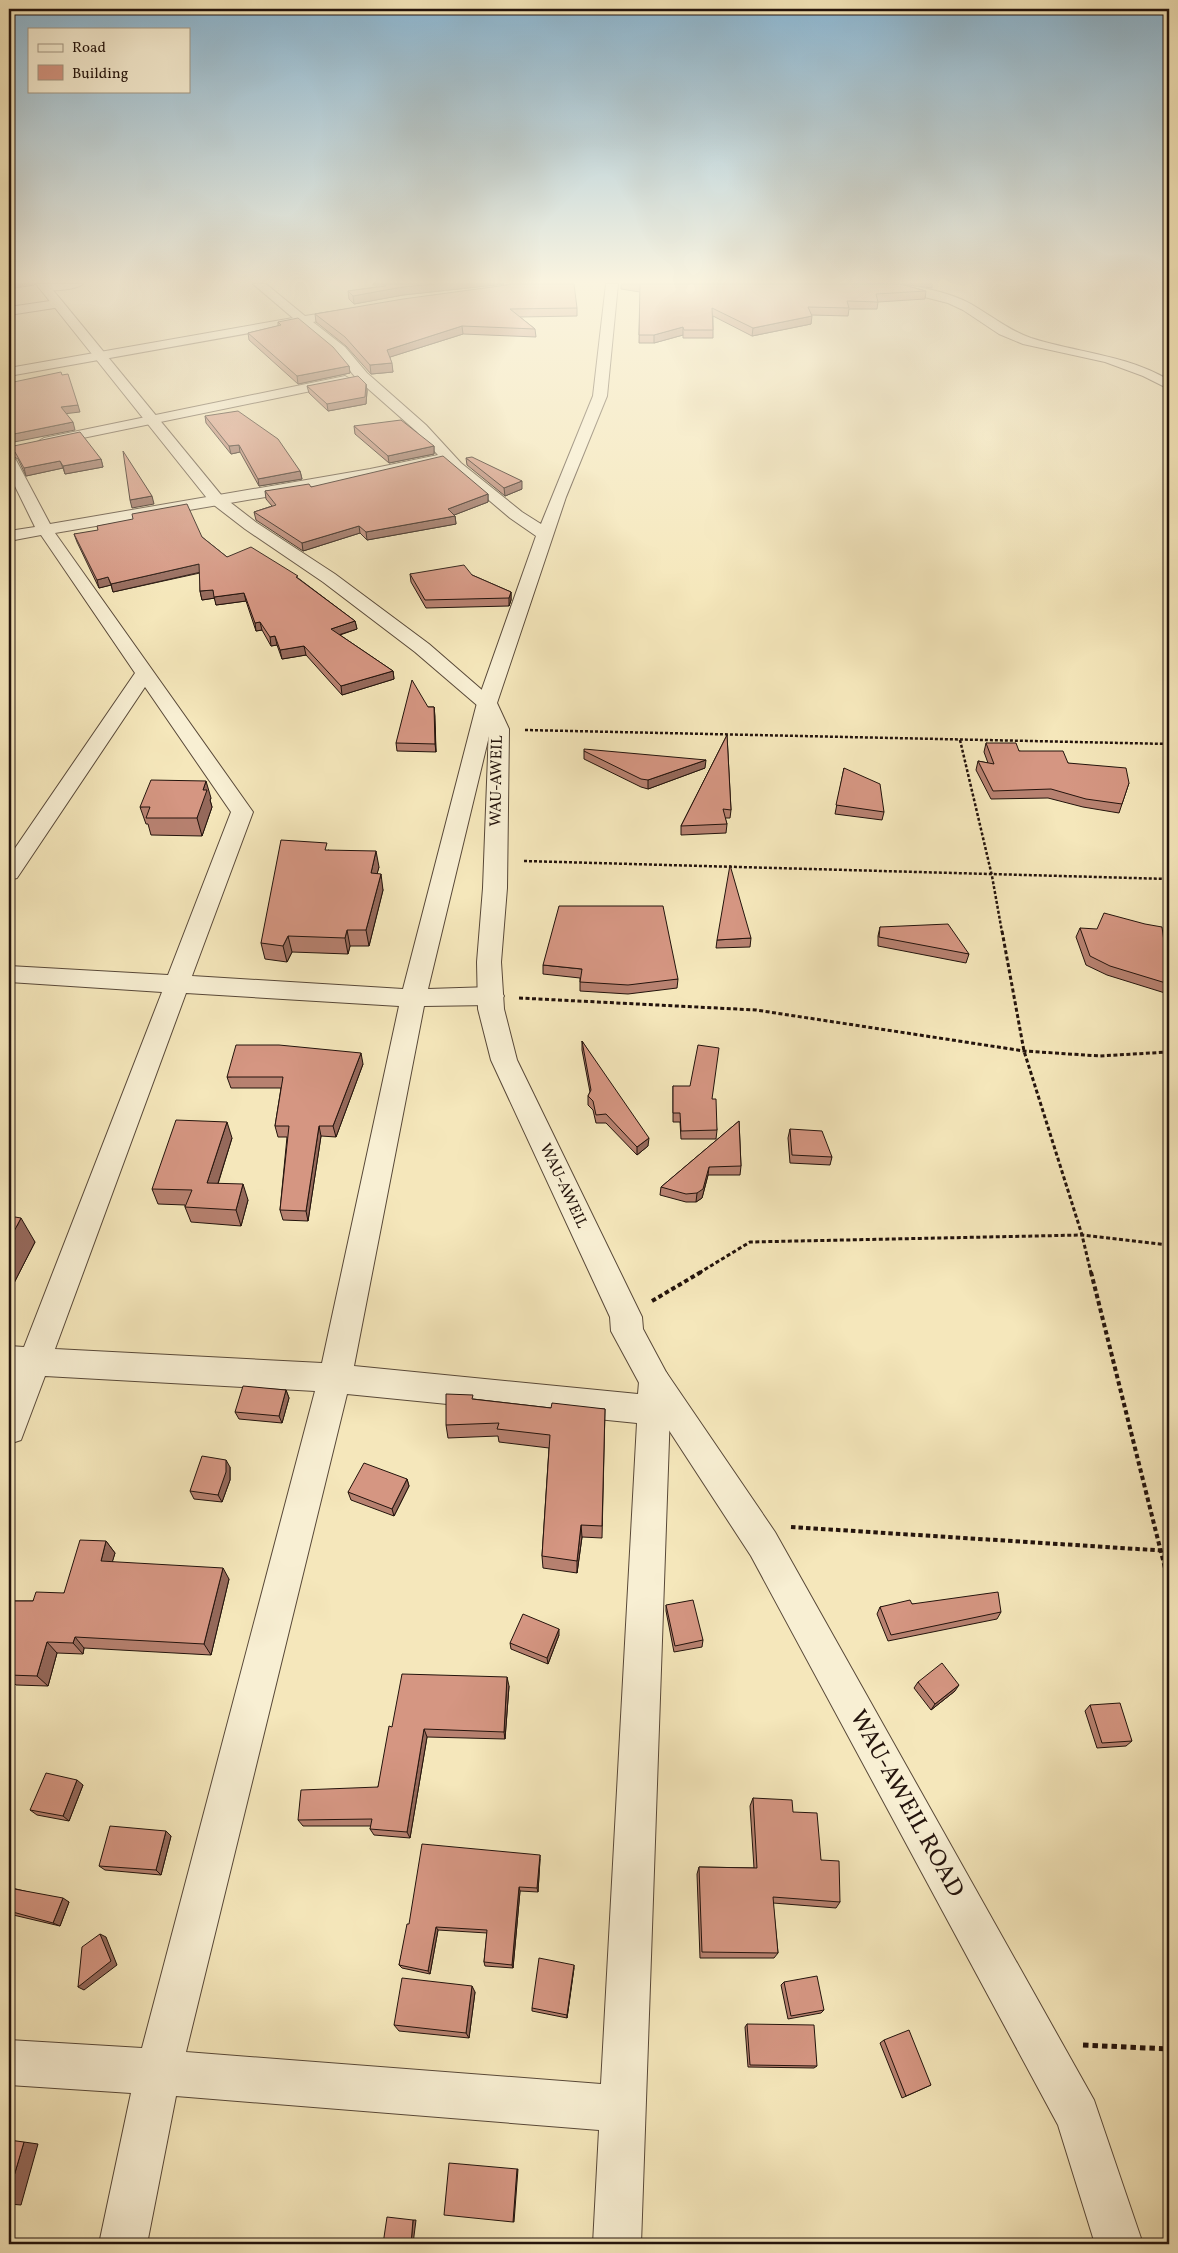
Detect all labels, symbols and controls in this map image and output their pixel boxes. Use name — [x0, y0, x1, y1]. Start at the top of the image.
legend — [28, 28, 190, 92]
text: Road — [72, 38, 106, 59]
text: Building — [72, 64, 129, 85]
street label: WAU-AWEIL — [485, 735, 509, 827]
street label: WAU-AWEIL — [534, 1140, 592, 1232]
street label: WAU-AWEIL ROAD — [840, 1704, 972, 1904]

